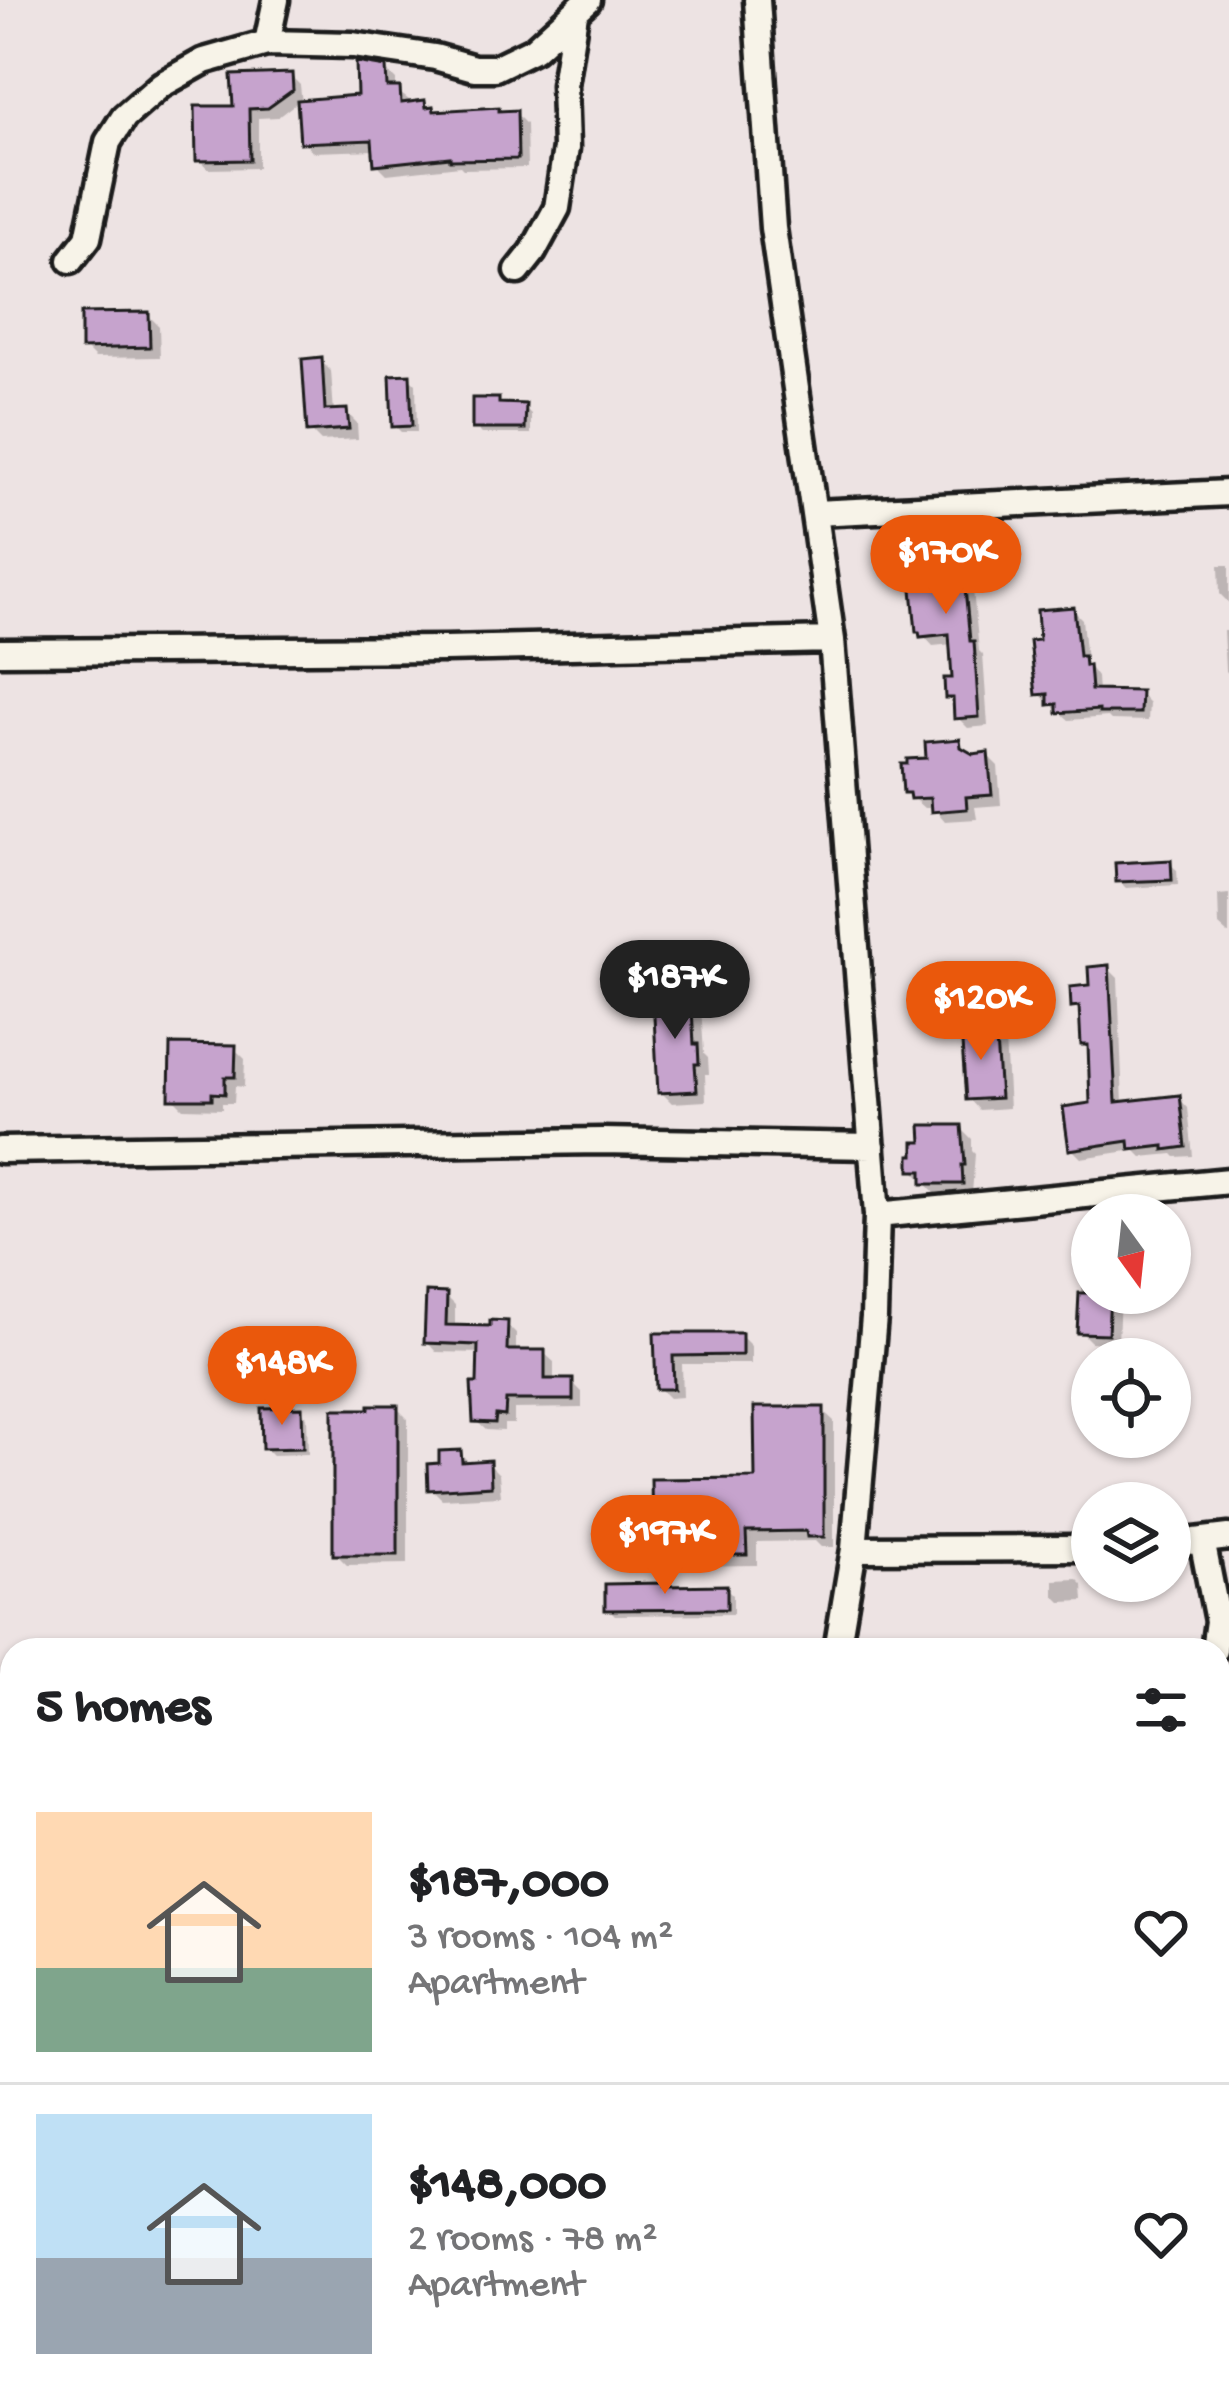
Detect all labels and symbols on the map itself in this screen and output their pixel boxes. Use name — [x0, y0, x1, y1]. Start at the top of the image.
pin: $170K — [862, 515, 1030, 617]
pin: $187K — [591, 940, 759, 1042]
pin: $120K — [897, 961, 1065, 1063]
north arrow — [1071, 1194, 1191, 1314]
pin: $148K — [198, 1326, 366, 1428]
pin: $197K — [581, 1495, 749, 1597]

